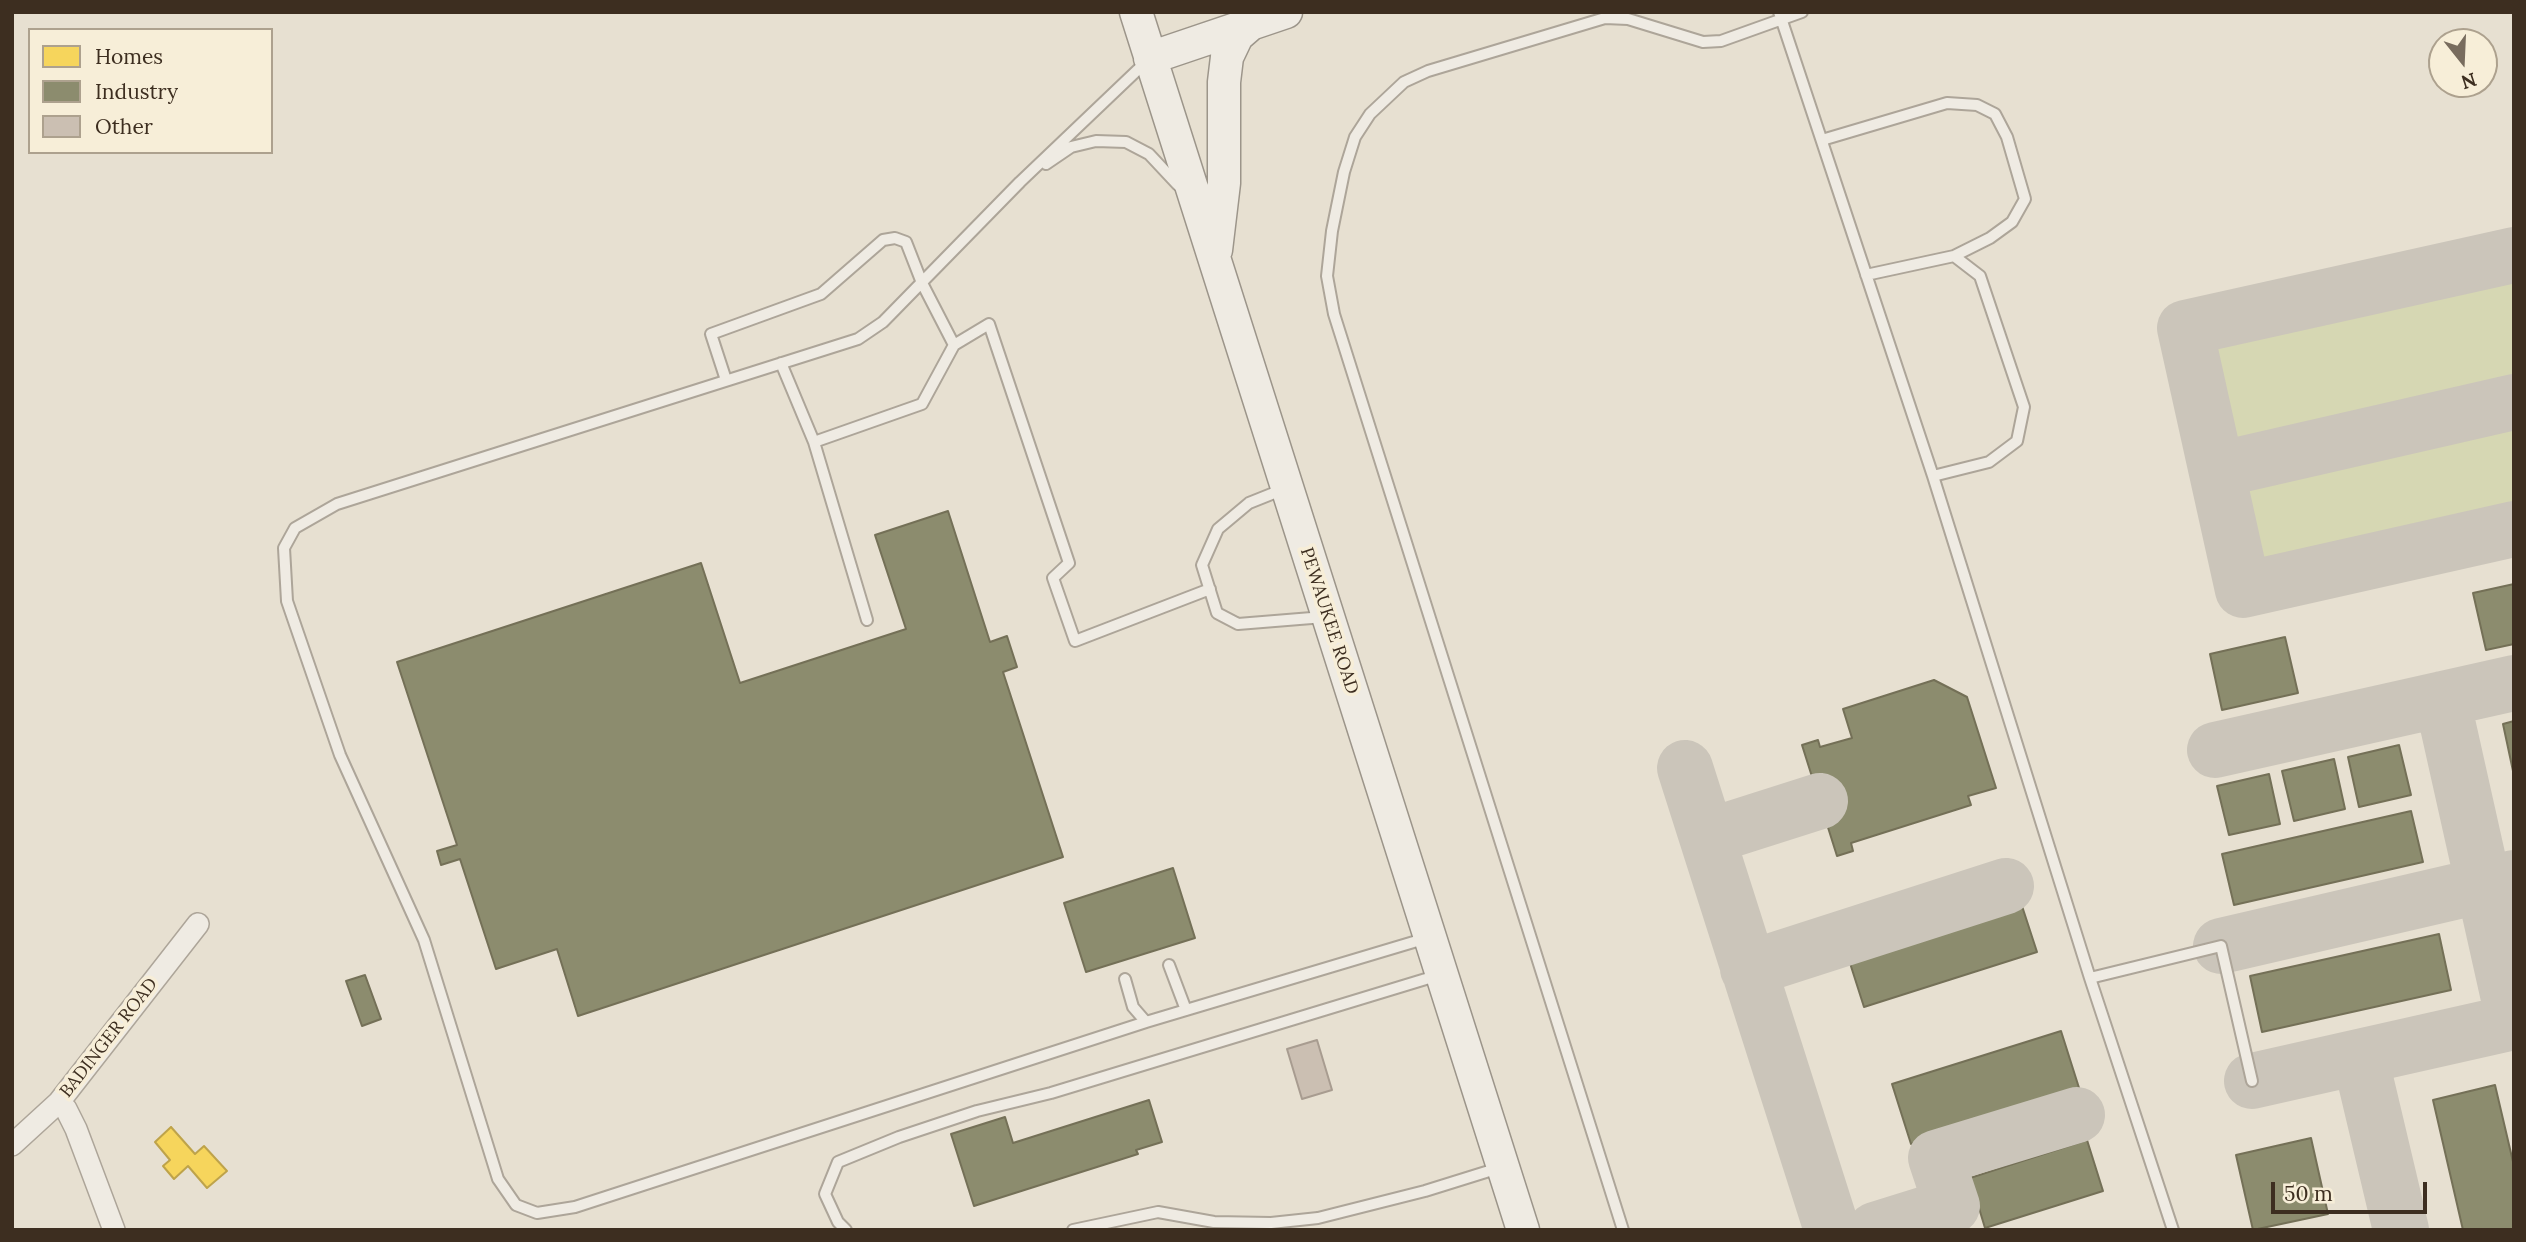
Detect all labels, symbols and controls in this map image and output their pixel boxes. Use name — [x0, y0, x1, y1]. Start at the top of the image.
legend — [28, 28, 273, 154]
north arrow — [2428, 28, 2498, 98]
text: Homes — [95, 43, 163, 70]
text: N — [2458, 67, 2480, 95]
text: Industry — [95, 78, 178, 105]
text: Other — [95, 113, 153, 140]
street label: PEWAUKEE ROAD — [1295, 545, 1363, 697]
street label: BADINGER ROAD — [56, 974, 162, 1102]
scale bar — [2274, 1168, 2430, 1212]
text: 50 m — [2284, 1180, 2333, 1207]

